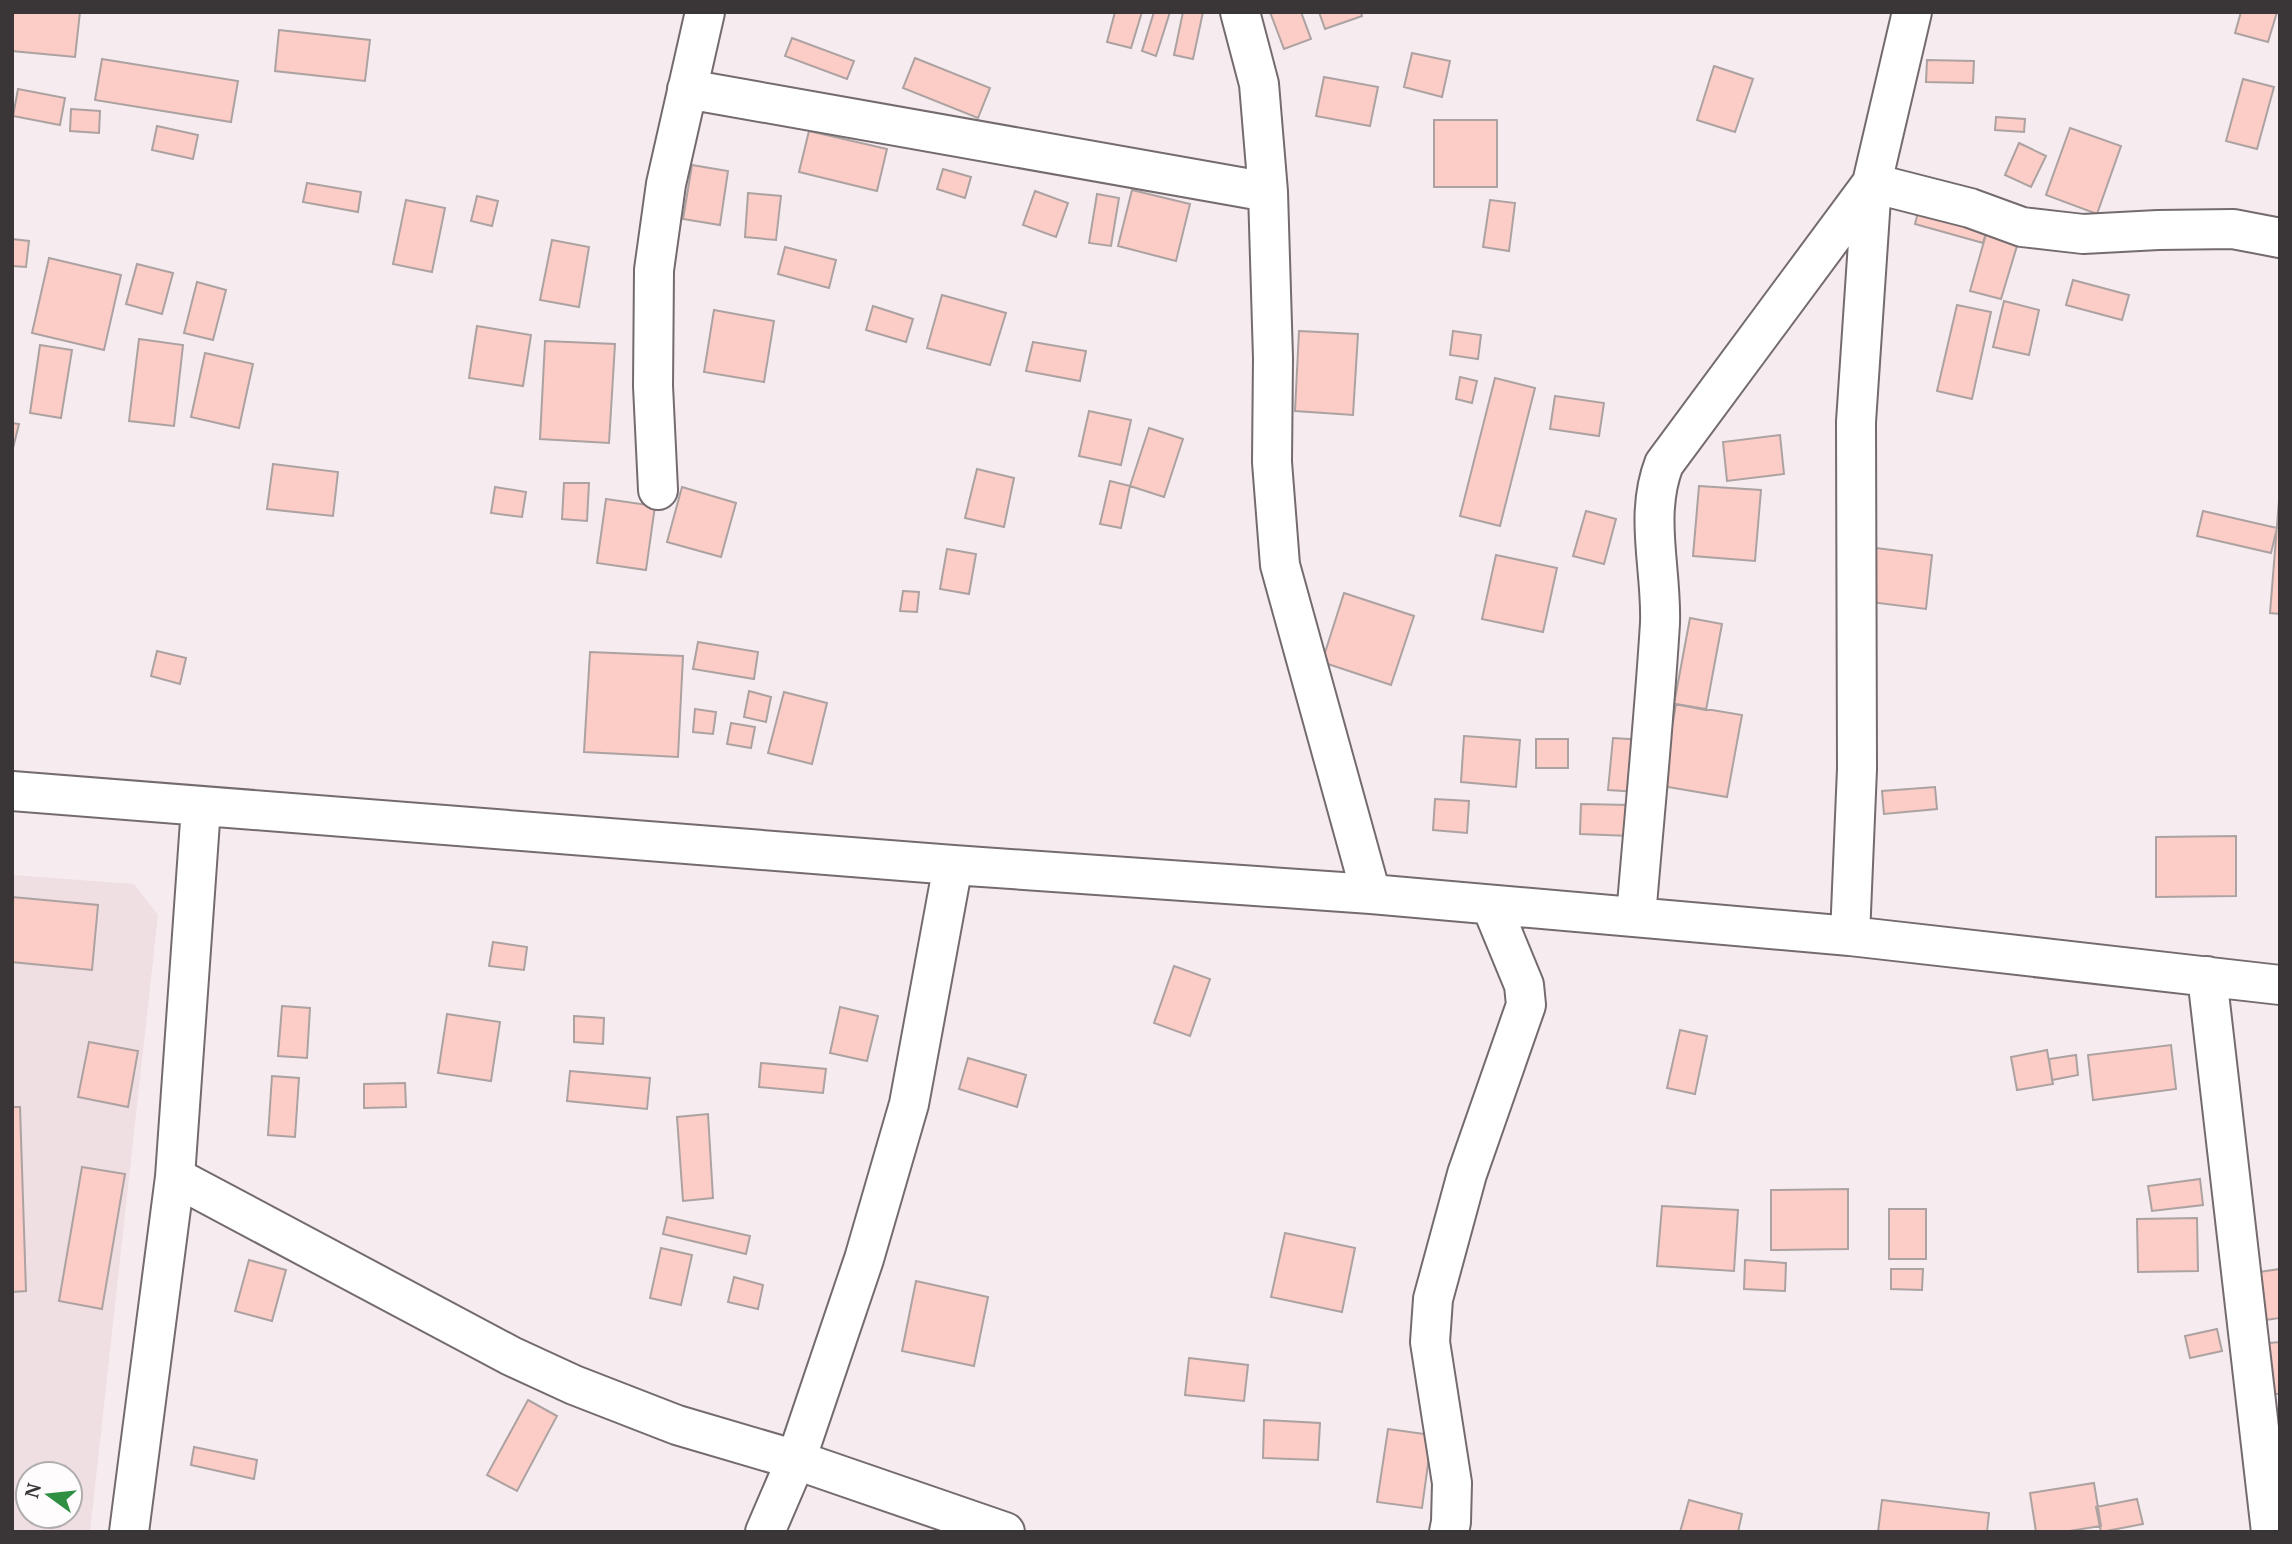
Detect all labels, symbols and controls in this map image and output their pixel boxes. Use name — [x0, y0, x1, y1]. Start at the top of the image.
north arrow — [14, 1460, 84, 1530]
text: N — [18, 1480, 46, 1501]

